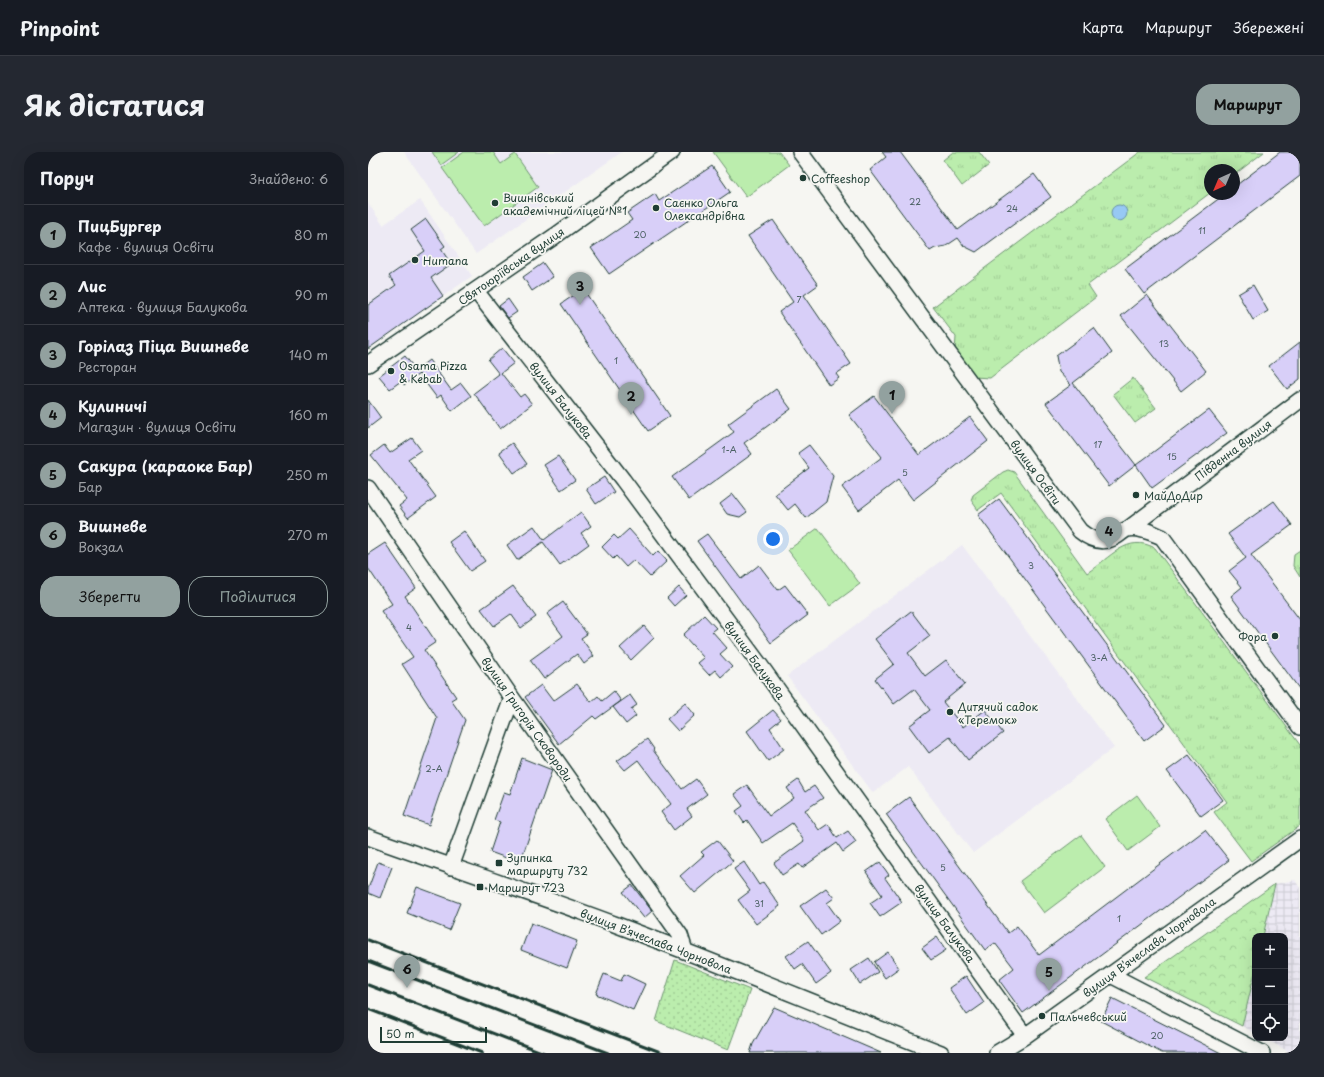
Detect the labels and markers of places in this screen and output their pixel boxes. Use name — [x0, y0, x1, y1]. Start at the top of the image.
place label: Coffeeshop — [811, 170, 870, 187]
marker: Coffeeshop — [798, 173, 808, 183]
place label: Вишнівський академічний ліцей №1 — [503, 189, 627, 219]
place label: Саєнко Ольга Олександрівна — [664, 194, 745, 224]
marker: Вишнівський академічний ліцей №1 — [490, 198, 500, 208]
marker: Саєнко Ольга Олександрівна — [651, 203, 661, 213]
place label: Humana — [423, 252, 468, 269]
marker: Humana — [410, 255, 420, 265]
pin: 3 — [567, 272, 593, 305]
place label: Osama Pizza & Kebab — [399, 357, 468, 387]
marker: Osama Pizza & Kebab — [386, 366, 396, 376]
pin: 1 — [879, 381, 905, 414]
pin: 2 — [618, 382, 644, 415]
place label: МайДоДир — [1144, 487, 1203, 504]
marker: МайДоДир — [1131, 490, 1141, 500]
pin: 4 — [1096, 517, 1122, 550]
place label: Фора — [1238, 628, 1267, 645]
marker: Фора — [1270, 631, 1280, 641]
place label: Дитячий садок «Теремок» — [957, 698, 1038, 728]
marker: Дитячий садок «Теремок» — [945, 707, 955, 717]
place label: Зупинка маршруту 732 — [507, 849, 588, 879]
marker: Зупинка маршруту 732 — [494, 858, 504, 868]
place label: Маршрут 723 — [488, 879, 565, 896]
marker: Маршрут 723 — [475, 882, 485, 892]
pin: 6 — [394, 955, 420, 988]
pin: 5 — [1036, 958, 1062, 991]
place label: Пальчевський — [1050, 1008, 1127, 1025]
marker: Пальчевський — [1037, 1011, 1047, 1021]

